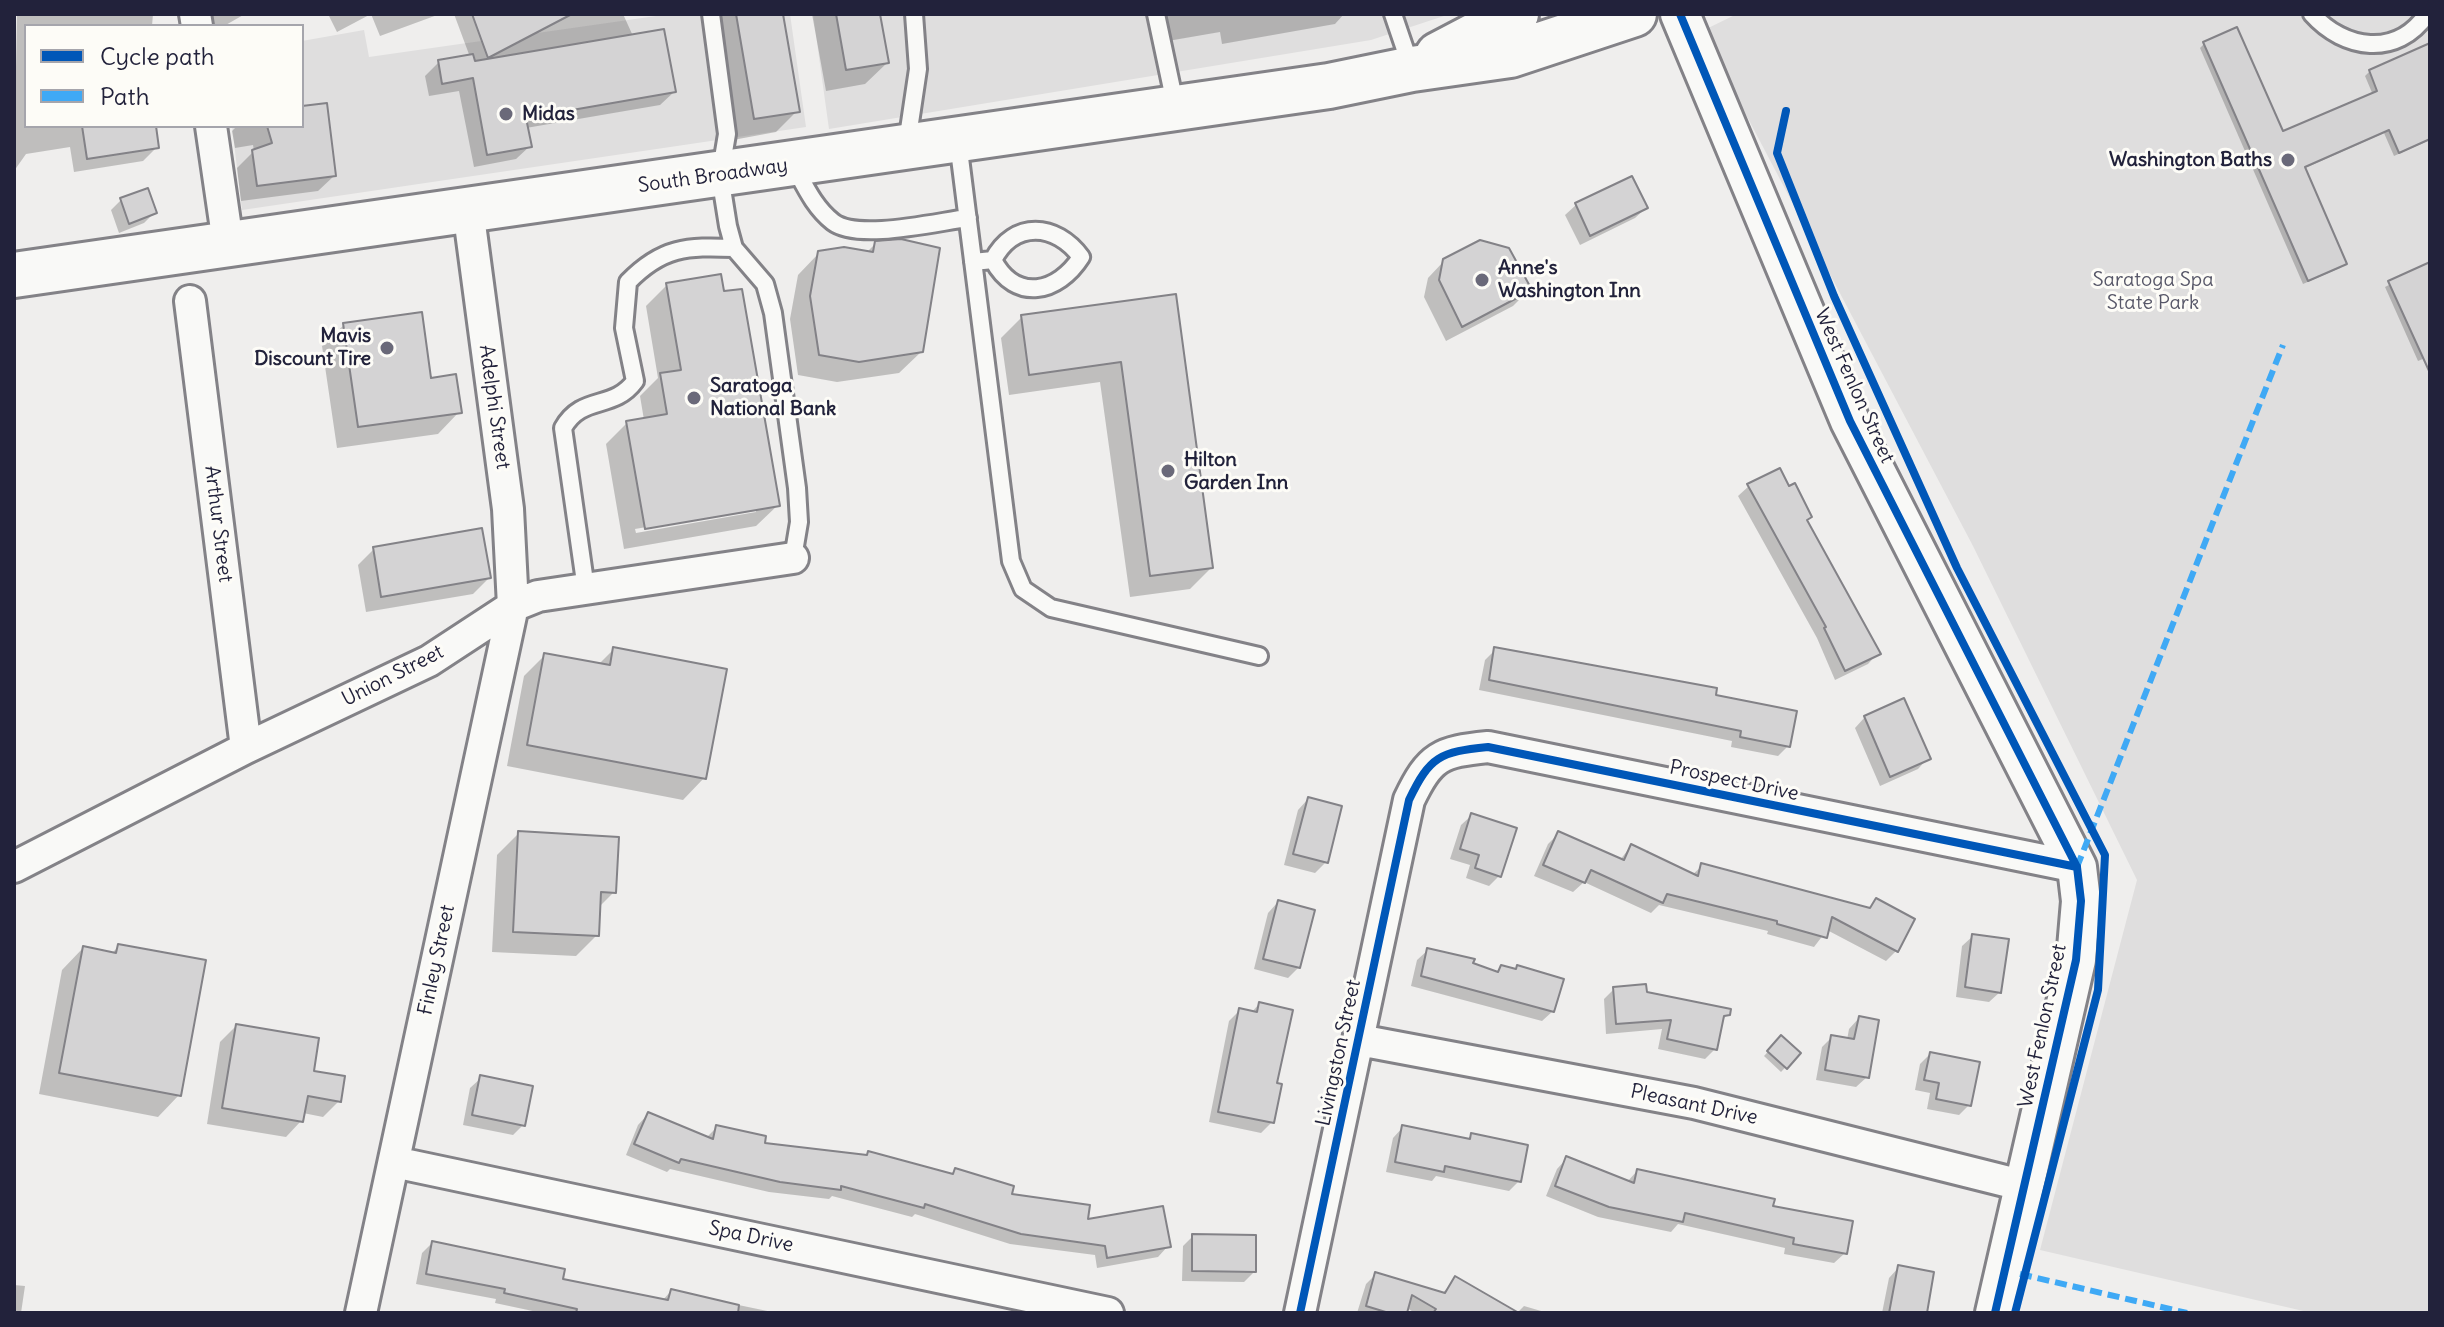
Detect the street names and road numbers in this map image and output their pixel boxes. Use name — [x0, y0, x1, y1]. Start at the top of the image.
street label: South Broadway — [637, 154, 789, 198]
street label: West Fenlon Street — [1809, 305, 1899, 467]
street label: Adelphi Street — [473, 343, 515, 471]
street label: Arthur Street — [199, 464, 237, 584]
street label: Union Street — [338, 640, 448, 712]
street label: Prospect Drive — [1667, 756, 1801, 806]
street label: Finley Street — [414, 903, 460, 1017]
street label: West Fenlon Street — [2014, 942, 2072, 1110]
street label: Livingston Street — [1312, 978, 1366, 1128]
street label: Pleasant Drive — [1628, 1080, 1760, 1130]
street label: Spa Drive — [706, 1216, 796, 1258]

